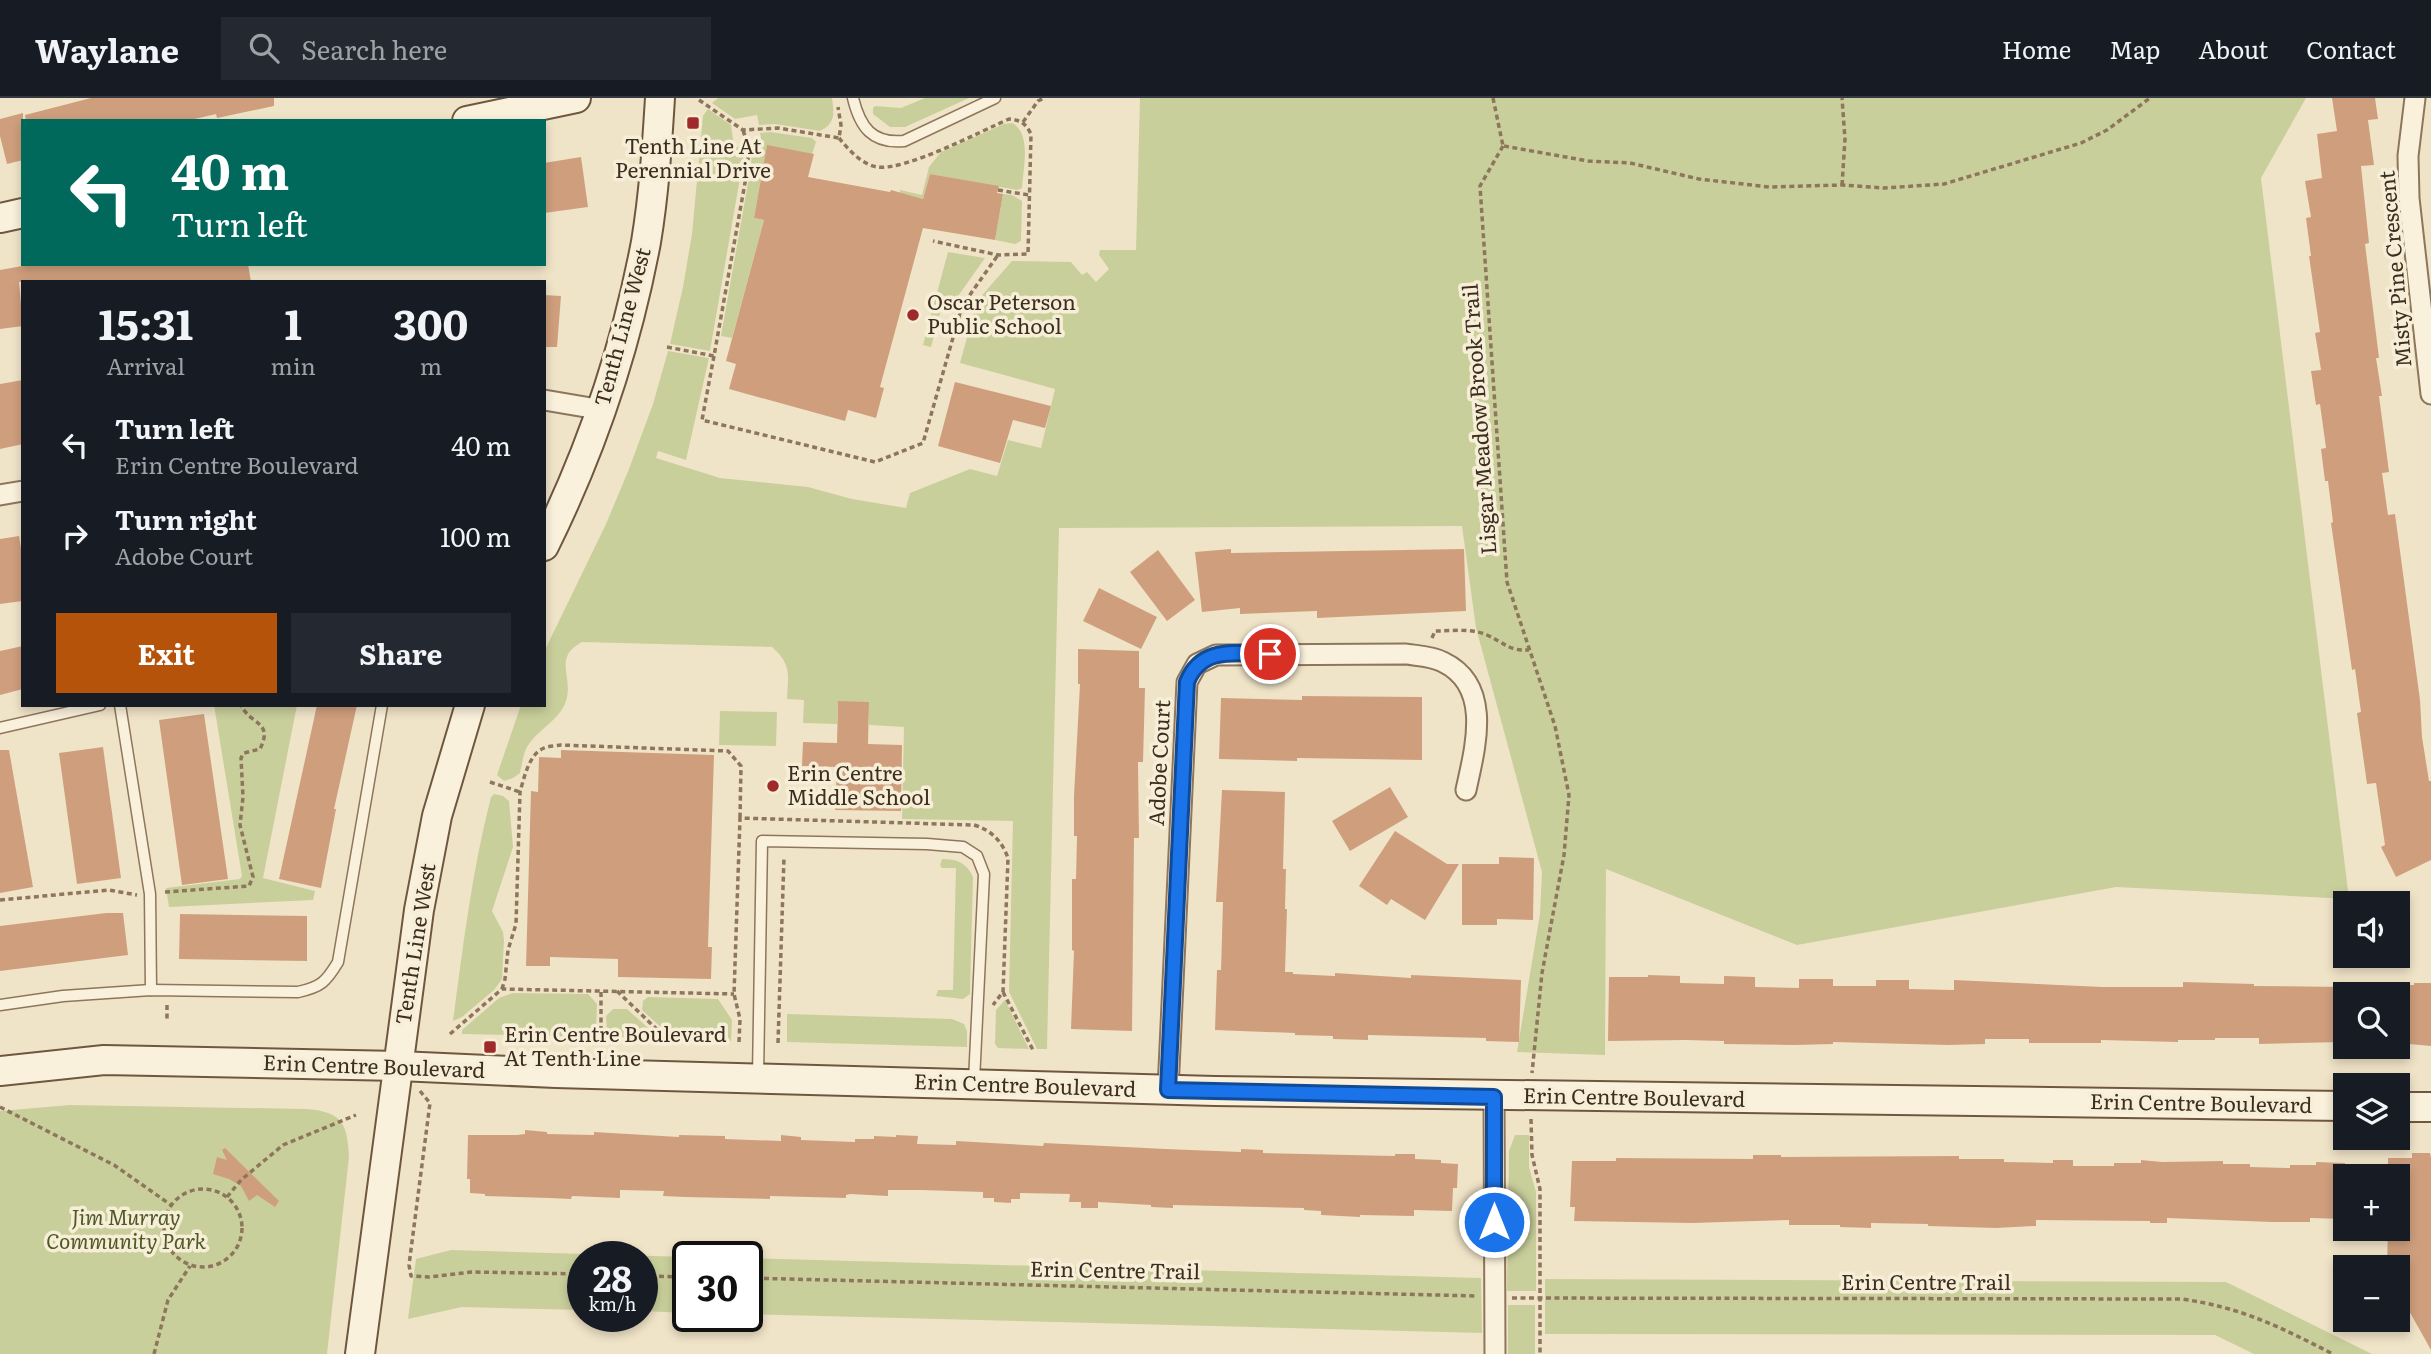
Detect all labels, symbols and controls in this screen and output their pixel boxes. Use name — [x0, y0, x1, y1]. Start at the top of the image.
search box — [221, 17, 711, 80]
text: Waylane — [35, 24, 179, 73]
icon: search — [245, 29, 283, 67]
text: Search here — [301, 29, 447, 68]
text: Home — [2002, 31, 2071, 66]
text: Map — [2109, 31, 2160, 66]
text: About — [2198, 31, 2268, 66]
text: Contact — [2306, 31, 2396, 66]
marker: Tenth Line At Perennial Drive — [685, 115, 701, 131]
place label: Tenth Line At Perennial Drive — [615, 129, 771, 184]
text: 40 m — [171, 132, 289, 205]
icon: left — [56, 147, 147, 238]
street label: Misty Pine Crescent — [2369, 169, 2418, 369]
text: Turn left — [171, 199, 308, 247]
street label: Tenth Line West — [584, 243, 657, 409]
street label: Lisgar Meadow Brook Trail — [1453, 283, 1502, 556]
place label: Oscar Peterson Public School — [927, 285, 1076, 340]
text: 15:31 — [99, 291, 193, 353]
text: 1 — [284, 291, 302, 353]
text: 300 — [393, 291, 468, 353]
marker: Oscar Peterson Public School — [905, 307, 921, 323]
text: Arrival — [107, 348, 185, 382]
text: min — [271, 348, 316, 382]
text: m — [420, 348, 442, 382]
text: Turn left — [115, 408, 234, 447]
text: 40 m — [451, 425, 511, 464]
icon: left — [56, 426, 94, 464]
text: Erin Centre Boulevard — [115, 447, 359, 481]
text: Turn right — [115, 499, 257, 538]
text: 100 m — [440, 516, 511, 555]
icon: right — [56, 517, 94, 555]
text: Adobe Court — [115, 538, 253, 572]
button: Exit — [56, 613, 277, 693]
button: Share — [291, 613, 511, 693]
pin — [1240, 624, 1300, 684]
icon: arrive — [1251, 635, 1289, 673]
street label: Adobe Court — [1139, 699, 1176, 827]
place label: Erin Centre Middle School — [787, 756, 930, 811]
marker: Erin Centre Middle School — [765, 778, 781, 794]
street label: Tenth Line West — [385, 860, 442, 1027]
map controls — [2333, 891, 2410, 1332]
button: sound — [2333, 891, 2410, 968]
button: search — [2333, 982, 2410, 1059]
place label: Erin Centre Boulevard At Tenth Line — [504, 1017, 727, 1072]
marker: Erin Centre Boulevard At Tenth Line — [482, 1039, 498, 1055]
street label: Erin Centre Boulevard — [262, 1045, 486, 1084]
street label: Erin Centre Boulevard — [913, 1064, 1137, 1103]
button: layers — [2333, 1073, 2410, 1150]
street label: Erin Centre Boulevard — [1523, 1078, 1746, 1113]
street label: Erin Centre Boulevard — [2090, 1084, 2313, 1119]
button: + — [2333, 1164, 2410, 1241]
position arrow — [1457, 1185, 1531, 1259]
park label: Jim Murray Community Park — [46, 1200, 207, 1255]
speed limit sign: 30 — [672, 1241, 763, 1332]
text: 28 — [593, 1251, 632, 1303]
street label: Erin Centre Trail — [1030, 1252, 1200, 1285]
button: − — [2333, 1255, 2410, 1332]
street label: Erin Centre Trail — [1841, 1265, 2011, 1296]
text: km/h — [589, 1290, 636, 1317]

